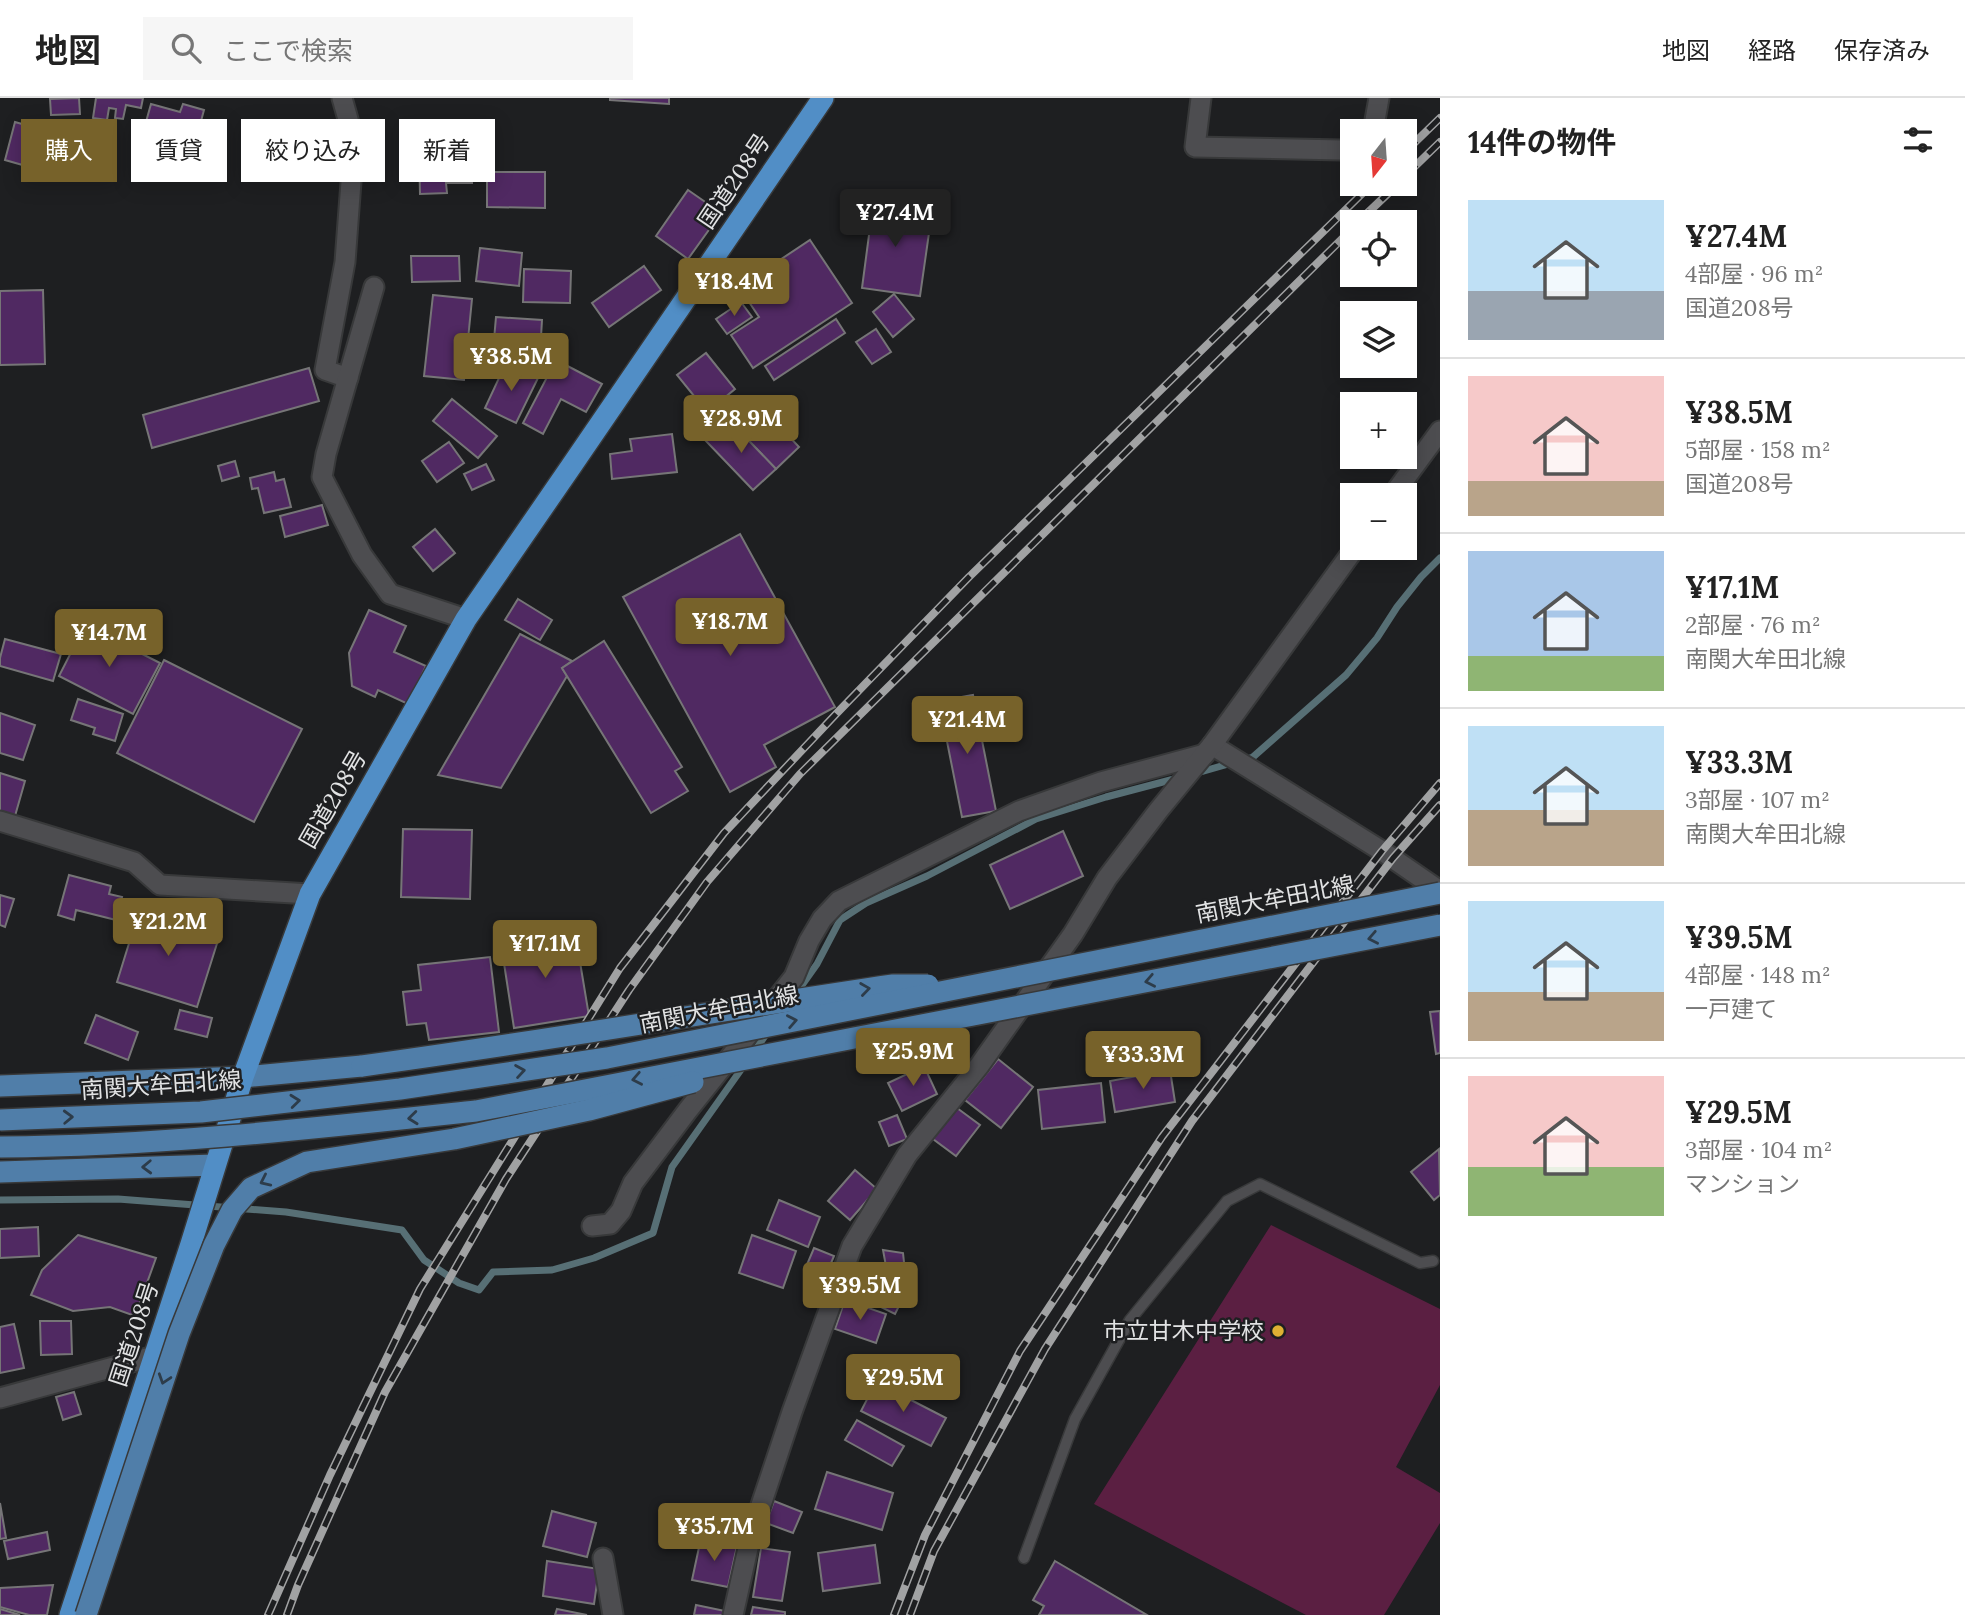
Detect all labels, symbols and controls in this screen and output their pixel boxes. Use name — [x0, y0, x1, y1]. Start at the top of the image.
search box — [143, 17, 633, 80]
text: 地図 — [35, 29, 101, 71]
icon: search — [167, 29, 205, 67]
text: ここで検索 — [223, 34, 353, 67]
text: 地図 — [1662, 35, 1710, 66]
text: 経路 — [1748, 35, 1796, 66]
text: 保存済み — [1834, 35, 1930, 66]
chip: 購入 — [21, 119, 117, 182]
chip: 賃貸 — [131, 119, 227, 182]
chip: 絞り込み — [241, 119, 385, 182]
chip: 新着 — [399, 119, 495, 182]
north arrow — [1340, 119, 1418, 196]
map controls — [1340, 119, 1417, 560]
icon: filters — [1899, 121, 1937, 159]
text: 14件の物件 — [1468, 123, 1617, 161]
street label: 国道208号 — [691, 128, 776, 234]
pin: ¥27.4M — [838, 190, 952, 249]
text: ¥27.4M — [856, 197, 934, 226]
button: locate — [1340, 210, 1417, 287]
text: ¥27.4M — [1685, 217, 1787, 255]
icon: home — [1524, 228, 1608, 312]
pin: ¥18.4M — [677, 258, 791, 318]
text: 4部屋 · 96 m² — [1685, 259, 1823, 288]
text: ¥18.4M — [694, 266, 774, 295]
text: 国道208号 — [1685, 293, 1794, 322]
button: layers — [1340, 301, 1417, 378]
pin: ¥38.5M — [454, 334, 568, 393]
text: ¥38.5M — [470, 341, 552, 370]
button: + — [1340, 392, 1417, 469]
text: ¥38.5M — [1685, 393, 1793, 431]
pin: ¥28.9M — [684, 396, 798, 455]
text: ¥28.9M — [700, 403, 782, 432]
icon: home — [1524, 404, 1608, 488]
text: 5部屋 · 158 m² — [1685, 435, 1831, 464]
text: 国道208号 — [1685, 469, 1794, 498]
button: − — [1340, 483, 1417, 560]
text: ¥17.1M — [1685, 568, 1779, 606]
icon: home — [1524, 579, 1608, 663]
pin: ¥18.7M — [673, 598, 787, 658]
text: ¥18.7M — [692, 606, 768, 635]
pin: ¥14.7M — [52, 610, 166, 669]
text: 2部屋 · 76 m² — [1685, 610, 1821, 639]
text: ¥14.7M — [71, 617, 147, 646]
text: 南関大牟田北線 — [1685, 644, 1846, 673]
pin: ¥21.4M — [910, 696, 1024, 756]
text: ¥21.4M — [928, 704, 1006, 733]
text: ¥33.3M — [1685, 743, 1793, 781]
street label: 国道208号 — [293, 744, 372, 853]
icon: home — [1524, 754, 1608, 838]
text: 3部屋 · 107 m² — [1685, 785, 1830, 814]
text: 南関大牟田北線 — [1685, 819, 1846, 848]
street label: 南関大牟田北線 — [1193, 869, 1357, 928]
pin: ¥21.2M — [111, 898, 225, 958]
text: ¥21.2M — [129, 906, 207, 935]
text: ¥39.5M — [1685, 918, 1793, 956]
pin: ¥17.1M — [488, 920, 602, 980]
text: ¥17.1M — [509, 928, 581, 957]
icon: home — [1524, 929, 1608, 1013]
one-way arrow — [1367, 930, 1379, 945]
text: 4部屋 · 148 m² — [1685, 960, 1831, 989]
one-way arrow — [1144, 973, 1156, 988]
street label: 南関大牟田北線 — [637, 979, 801, 1038]
one-way arrow — [859, 982, 871, 997]
text: 一戸建て — [1685, 994, 1777, 1023]
one-way arrow — [786, 1015, 798, 1030]
pin: ¥25.9M — [856, 1028, 970, 1088]
pin: ¥33.3M — [1086, 1032, 1200, 1091]
text: ¥25.9M — [872, 1036, 954, 1065]
text: ¥33.3M — [1102, 1039, 1184, 1068]
street label: 南関大牟田北線 — [80, 1064, 242, 1105]
one-way arrow — [515, 1064, 526, 1079]
one-way arrow — [631, 1071, 643, 1086]
text: ¥29.5M — [1685, 1093, 1792, 1131]
one-way arrow — [289, 1094, 301, 1109]
icon: home — [1524, 1104, 1608, 1188]
one-way arrow — [63, 1110, 74, 1125]
one-way arrow — [407, 1110, 419, 1125]
text: 3部屋 · 104 m² — [1685, 1135, 1832, 1164]
one-way arrow — [141, 1160, 152, 1175]
text: マンション — [1685, 1169, 1800, 1198]
one-way arrow — [260, 1173, 272, 1187]
pin: ¥39.5M — [803, 1262, 917, 1322]
text: ¥39.5M — [819, 1270, 901, 1299]
street label: 国道208号 — [103, 1278, 164, 1390]
place label: 市立甘木中学校 — [1103, 1316, 1264, 1345]
marker: 市立甘木中学校 — [1270, 1323, 1286, 1339]
pin: ¥29.5M — [846, 1354, 960, 1414]
text: ¥29.5M — [862, 1362, 944, 1391]
one-way arrow — [158, 1373, 172, 1385]
pin: ¥35.7M — [657, 1504, 771, 1563]
text: ¥35.7M — [674, 1511, 754, 1540]

